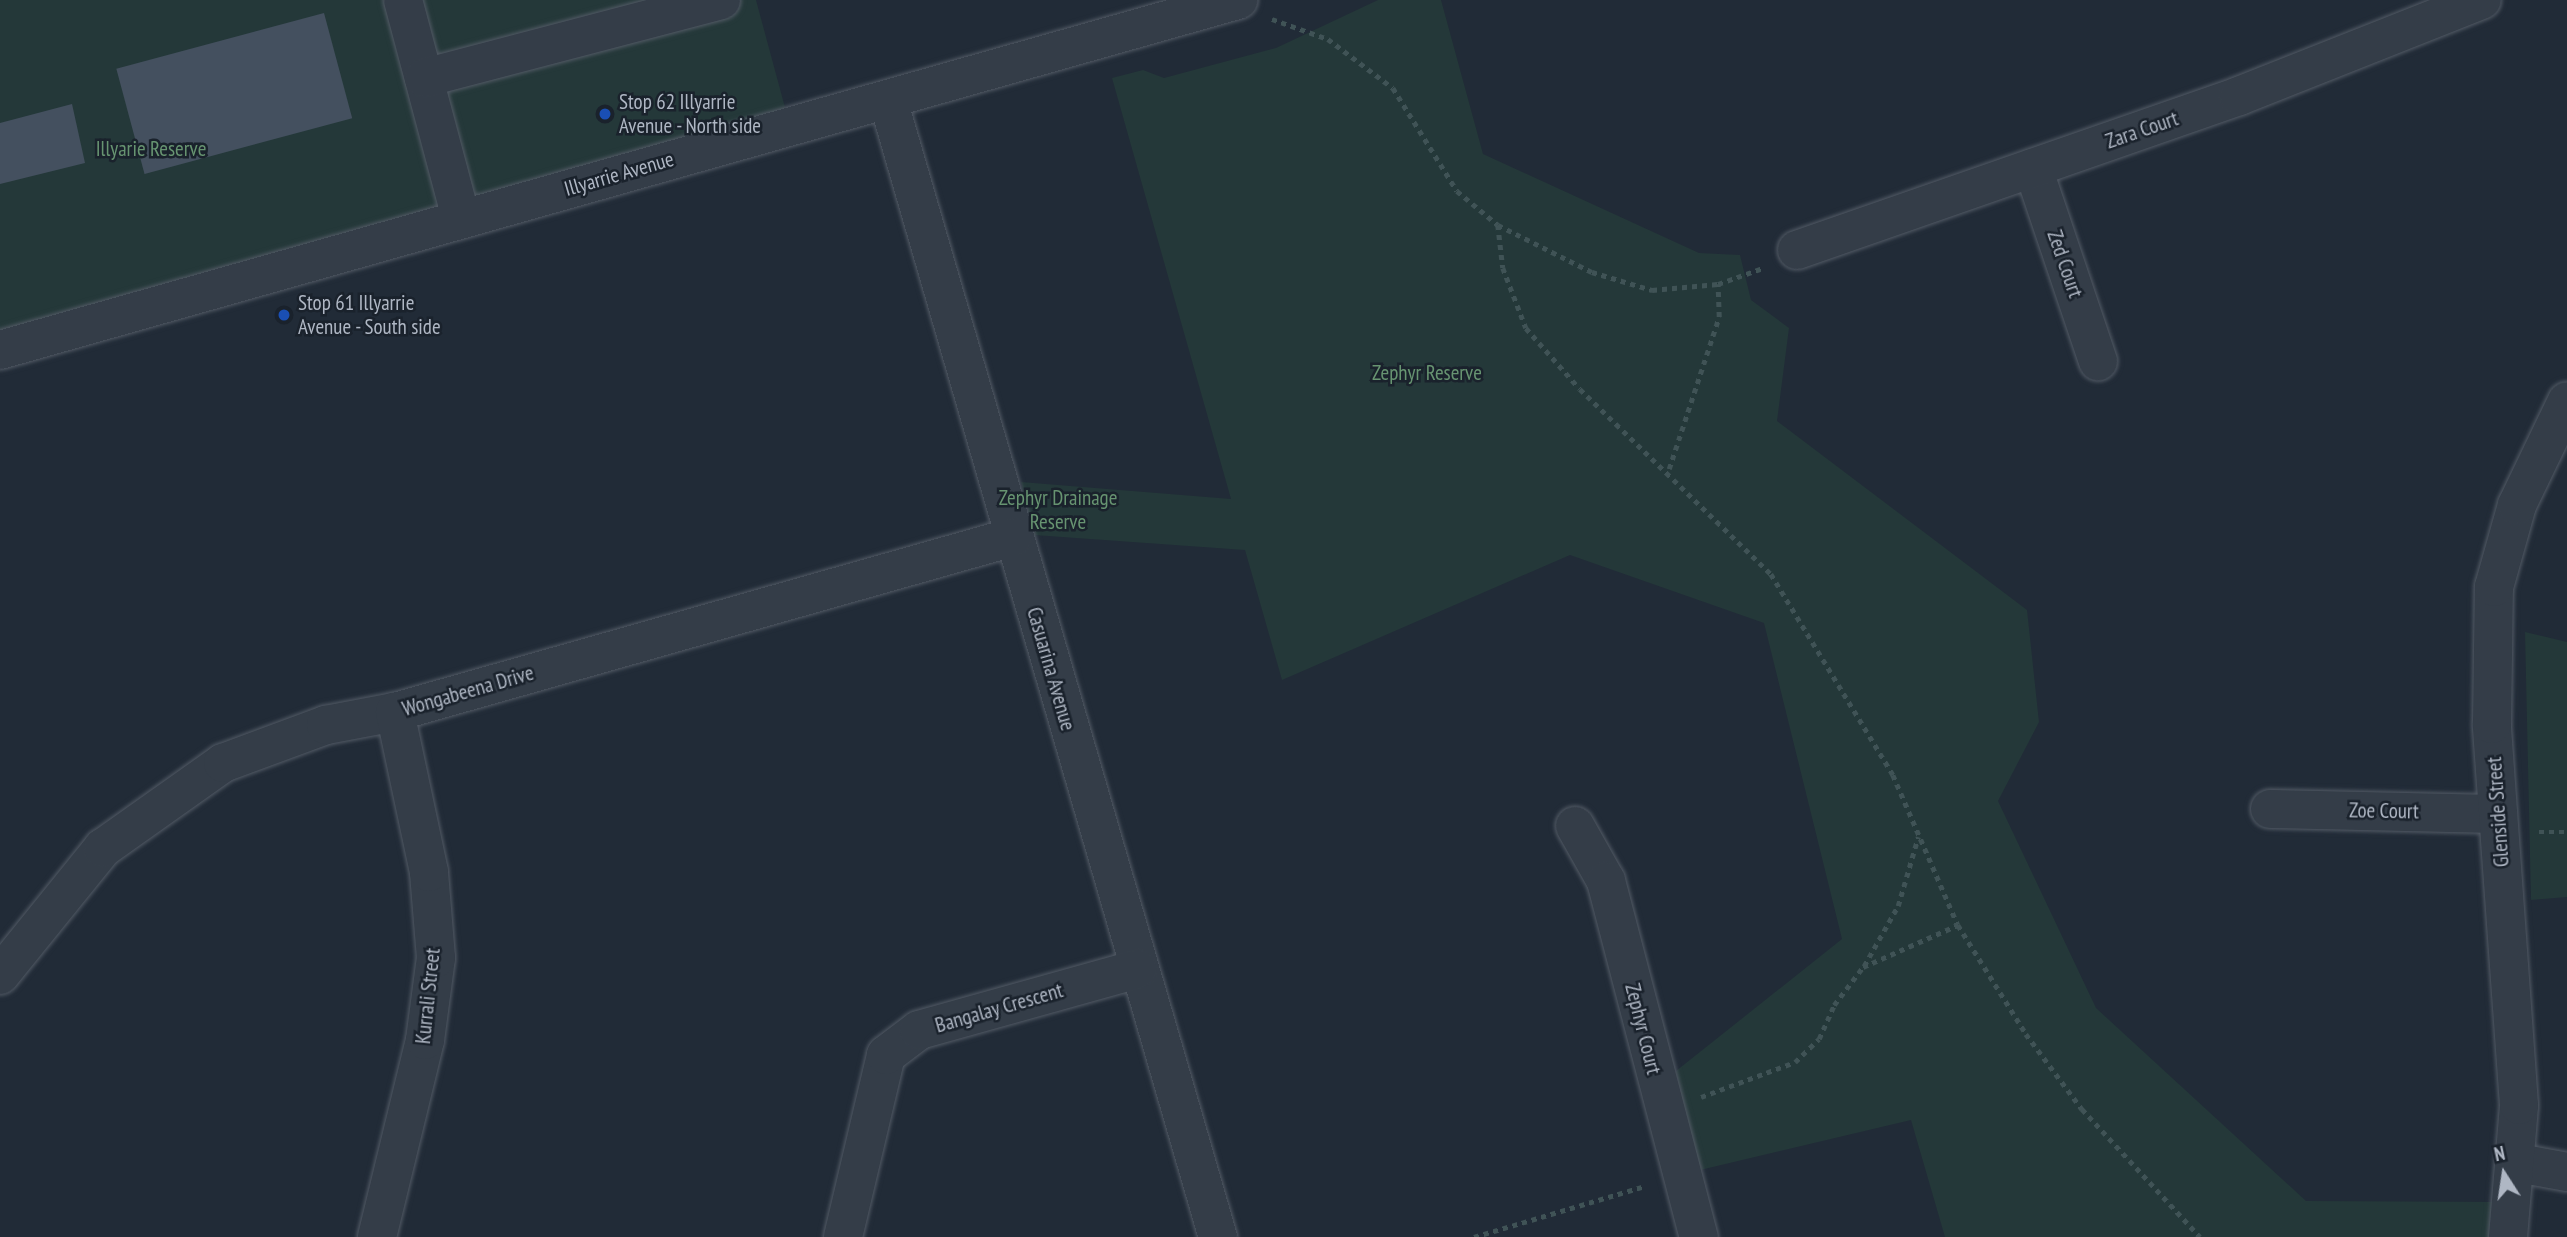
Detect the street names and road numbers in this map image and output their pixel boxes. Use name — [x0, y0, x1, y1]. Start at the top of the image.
street label: Zara Court — [2102, 106, 2182, 154]
street label: Illyarrie Avenue — [561, 146, 677, 202]
street label: Zed Court — [2042, 227, 2088, 301]
street label: Casuarina Avenue — [1021, 604, 1081, 734]
street label: Wongabeena Drive — [399, 660, 537, 722]
street label: Glenside Street — [2482, 756, 2514, 868]
street label: Zoe Court — [2349, 798, 2419, 824]
street label: Kurrali Street — [410, 947, 446, 1045]
street label: Bangalay Crescent — [932, 978, 1066, 1038]
street label: Zephyr Court — [1620, 981, 1666, 1077]

